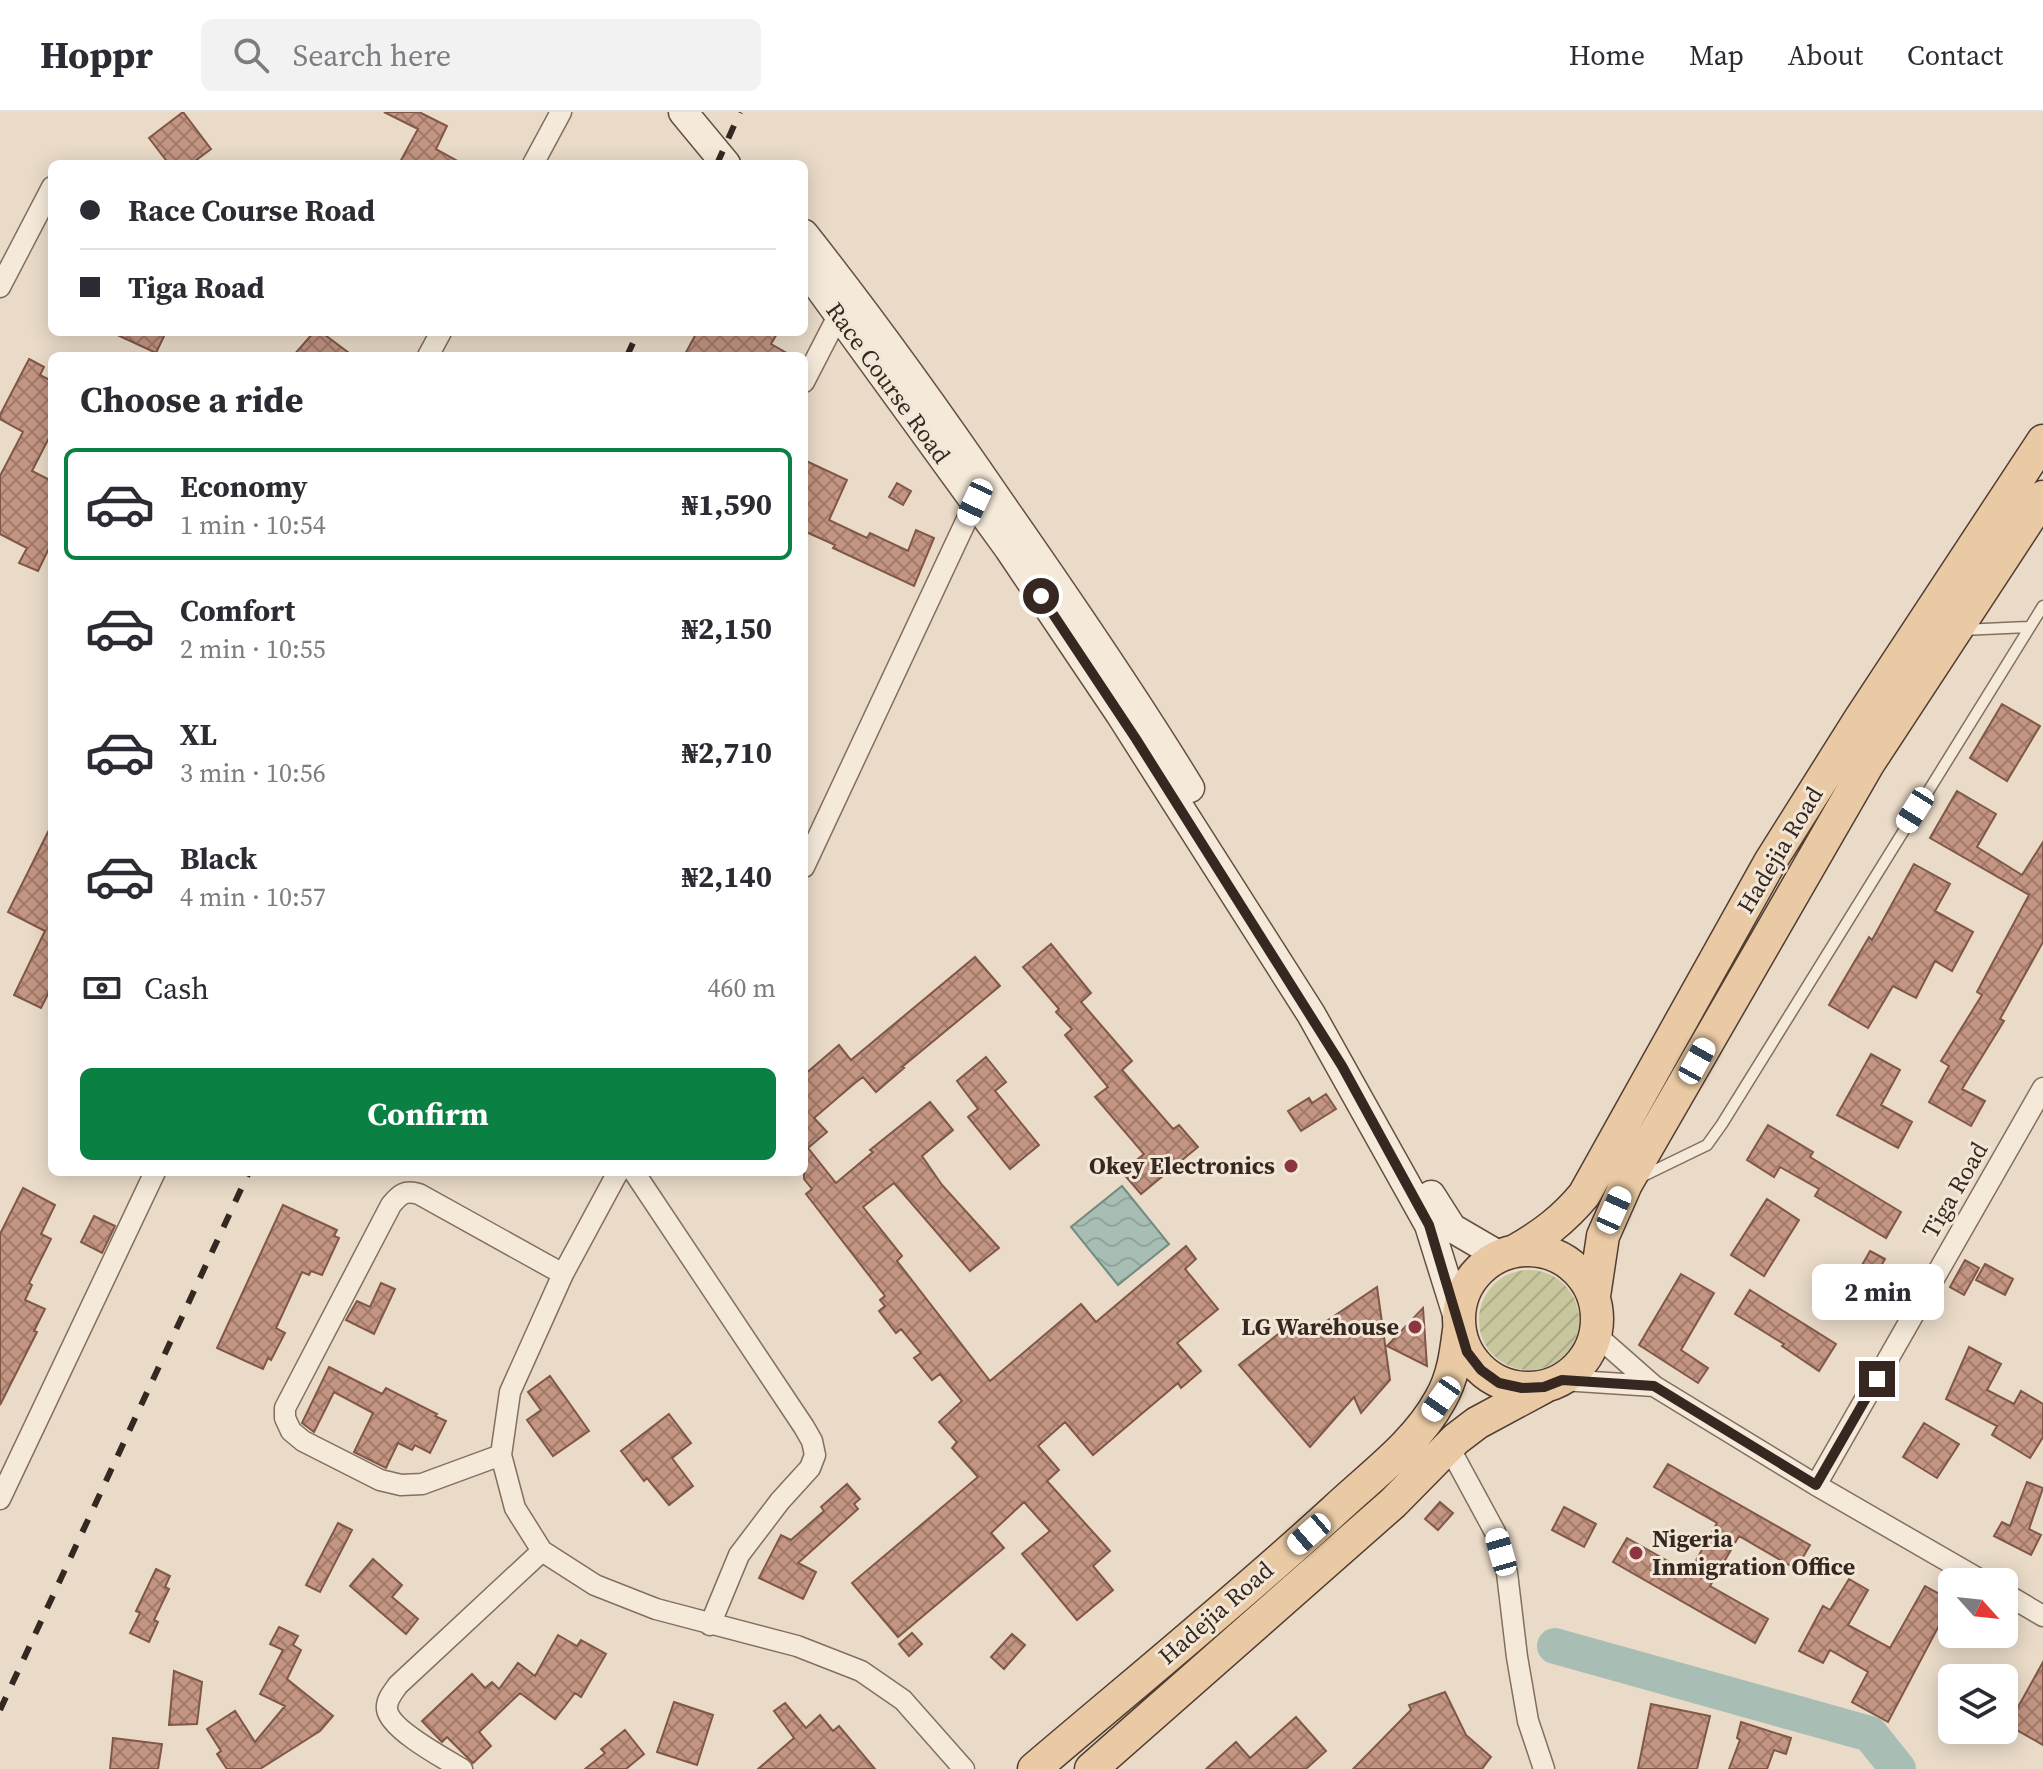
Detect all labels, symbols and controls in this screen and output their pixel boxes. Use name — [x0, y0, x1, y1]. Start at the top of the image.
search box — [201, 19, 761, 91]
text: Hoppr — [40, 29, 153, 81]
icon: search — [229, 33, 273, 77]
text: Search here — [293, 35, 451, 76]
text: Home — [1569, 36, 1645, 74]
text: Map — [1689, 36, 1744, 74]
text: About — [1788, 36, 1863, 74]
text: Contact — [1907, 36, 2003, 74]
text: Race Course Road — [128, 190, 375, 231]
text: Tiga Road — [128, 267, 265, 308]
street label: Race Course Road — [819, 295, 958, 470]
text: Choose a ride — [80, 375, 303, 424]
text: Economy — [180, 466, 308, 507]
icon: car — [84, 468, 156, 540]
car — [954, 475, 996, 529]
text: ₦1,590 — [682, 484, 772, 525]
text: 1 min · 10:54 — [180, 507, 326, 543]
route start — [1023, 578, 1059, 614]
text: Comfort — [180, 590, 295, 631]
icon: car — [84, 592, 156, 664]
text: ₦2,150 — [682, 608, 772, 649]
text: 2 min · 10:55 — [180, 631, 326, 667]
text: XL — [180, 714, 217, 755]
icon: car — [84, 716, 156, 788]
text: ₦2,710 — [682, 732, 772, 773]
text: 3 min · 10:56 — [180, 755, 326, 791]
street label: Hadejia Road — [1729, 780, 1831, 919]
car — [1892, 783, 1938, 837]
text: Black — [180, 838, 257, 879]
icon: car — [84, 840, 156, 912]
text: ₦2,140 — [682, 856, 772, 897]
text: 4 min · 10:57 — [180, 879, 326, 915]
icon: cash — [80, 966, 124, 1010]
text: Cash — [144, 968, 209, 1009]
text: 460 m — [708, 970, 776, 1006]
car — [1675, 1034, 1719, 1088]
button: Confirm — [80, 1068, 776, 1160]
street label: Tiga Road — [1914, 1135, 1995, 1244]
place label: Okey Electronics — [1089, 1149, 1275, 1182]
marker: Okey Electronics — [1282, 1157, 1300, 1175]
car — [1593, 1183, 1635, 1237]
callout: 2 min — [1811, 1263, 1943, 1319]
text: 2 min — [1844, 1274, 1912, 1310]
place label: LG Warehouse — [1241, 1310, 1399, 1343]
marker: LG Warehouse — [1406, 1318, 1424, 1336]
route end — [1859, 1361, 1895, 1397]
car — [1417, 1372, 1465, 1426]
car — [1283, 1509, 1335, 1559]
place label: Nigeria Inmigration Office — [1652, 1522, 1855, 1583]
car — [1483, 1526, 1519, 1578]
marker: Nigeria Inmigration Office — [1627, 1544, 1645, 1562]
street label: Hadejia Road — [1151, 1553, 1281, 1672]
north arrow — [1938, 1568, 2018, 1648]
map controls — [1938, 1568, 2018, 1744]
button: layers — [1938, 1664, 2018, 1744]

